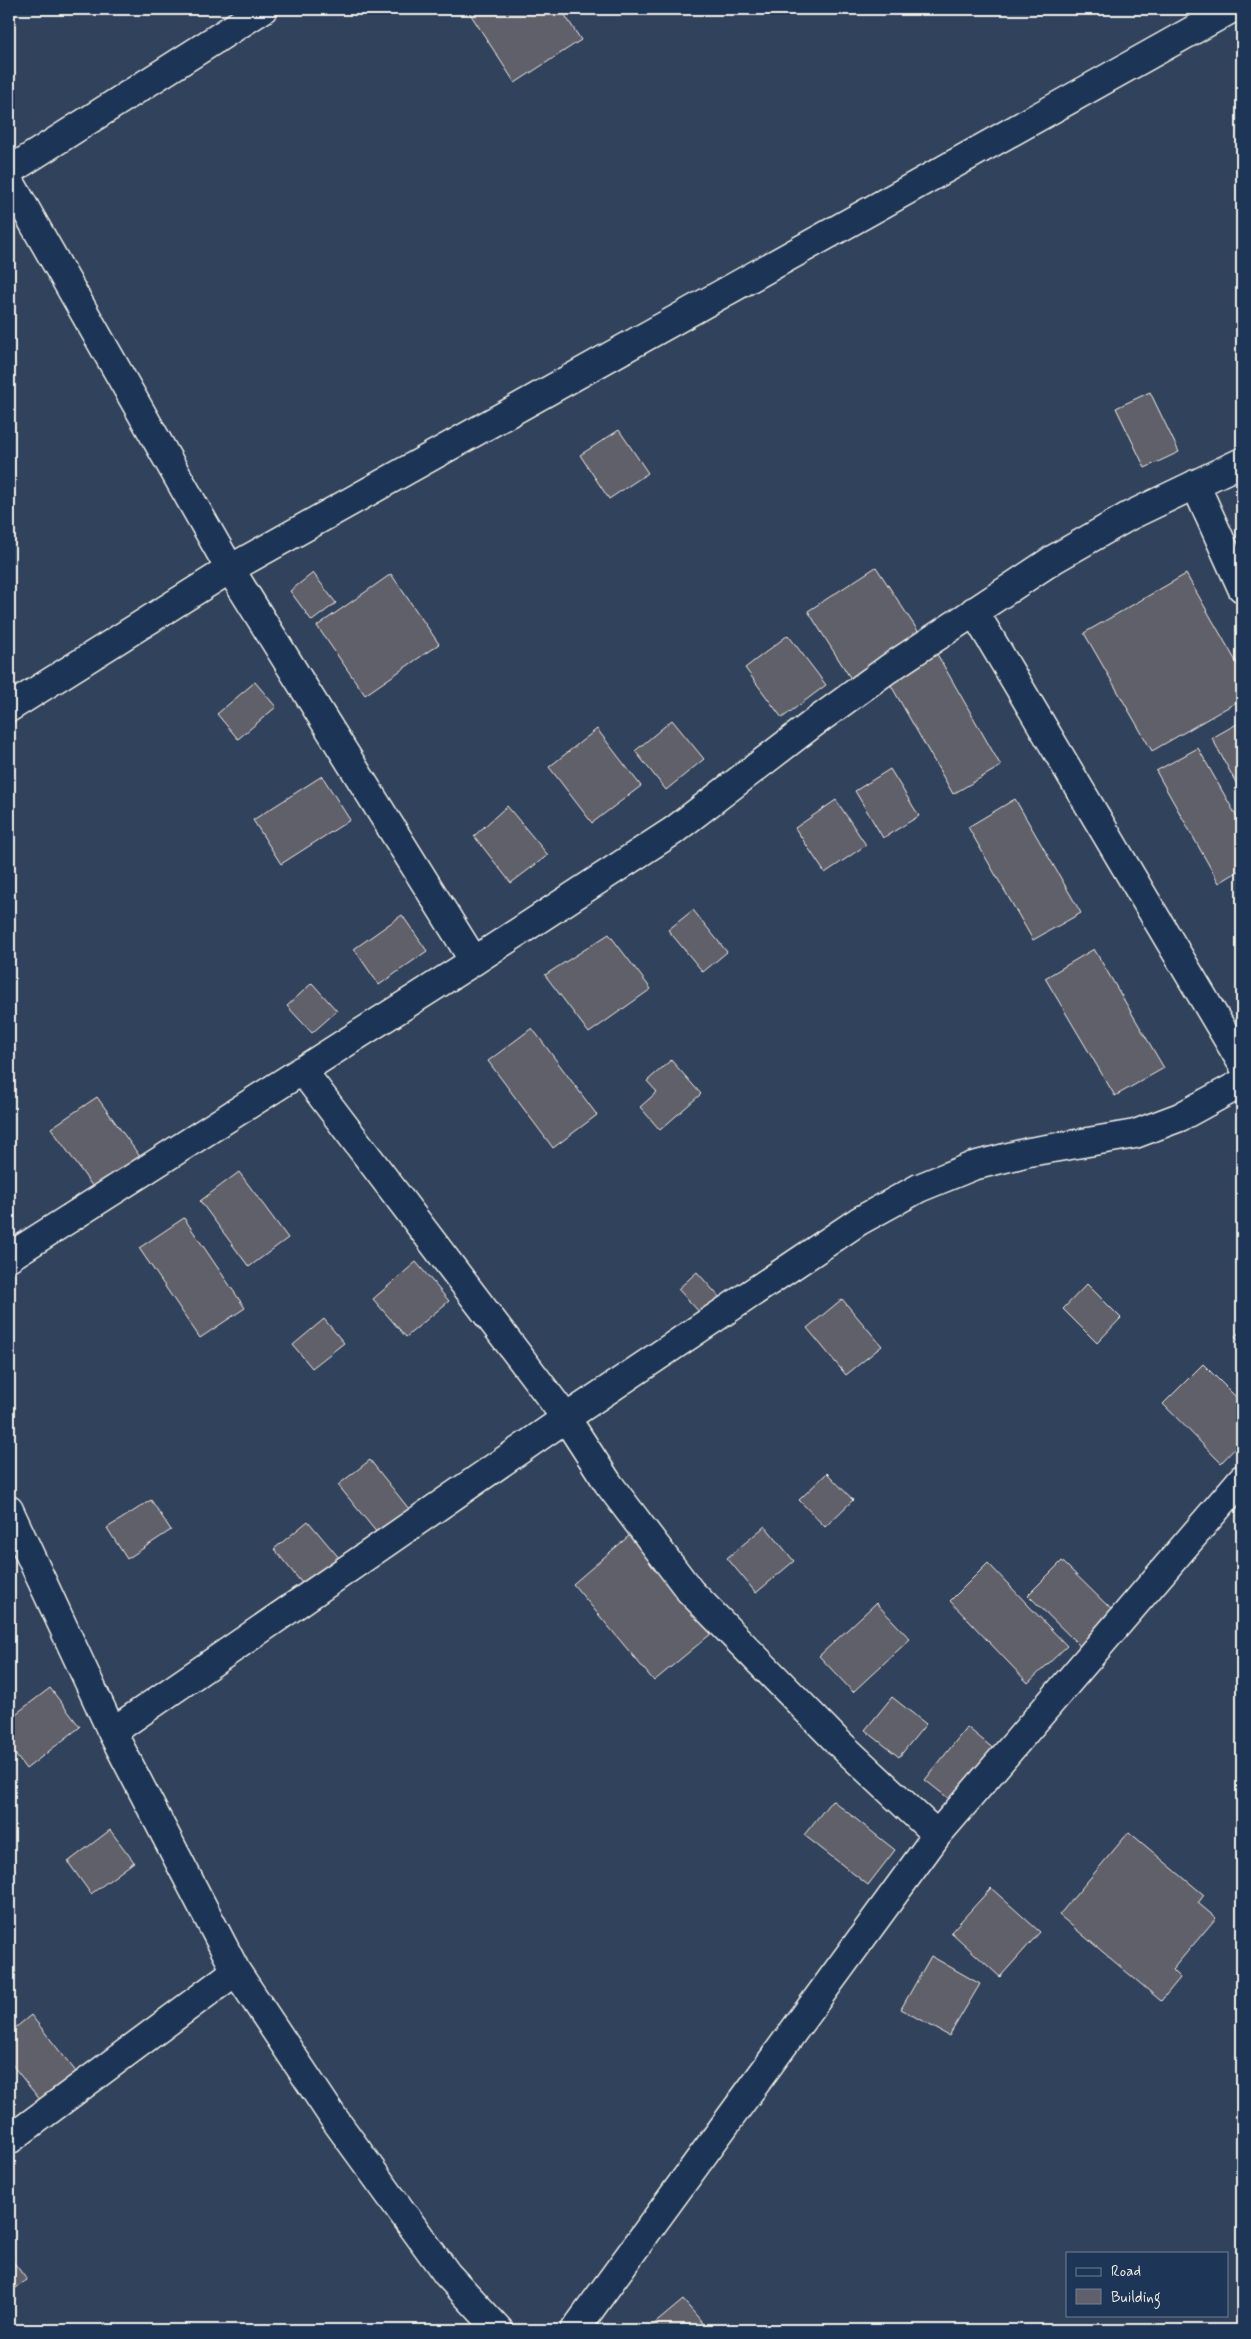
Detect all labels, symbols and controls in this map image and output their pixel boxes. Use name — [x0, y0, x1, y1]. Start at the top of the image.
legend — [1066, 2252, 1228, 2316]
text: Road — [1111, 2262, 1141, 2282]
text: Building — [1111, 2288, 1161, 2309]

